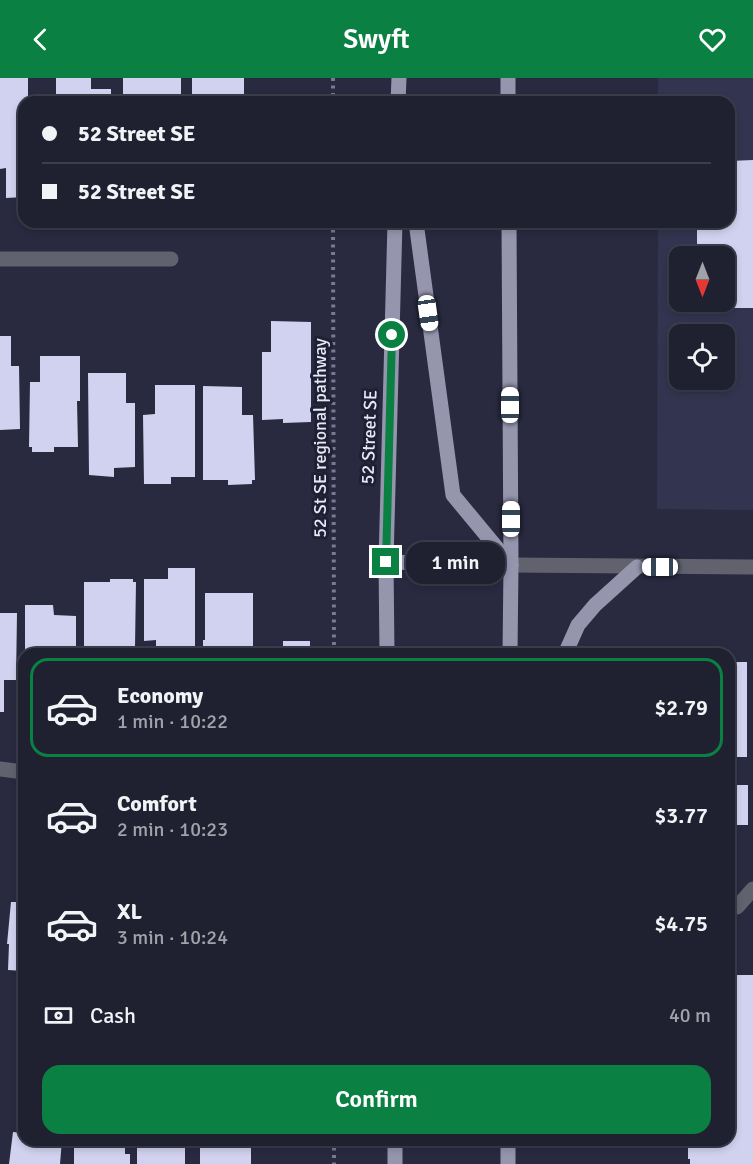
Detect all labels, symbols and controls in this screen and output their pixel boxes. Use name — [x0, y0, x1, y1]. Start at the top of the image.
icon: back — [24, 23, 57, 56]
text: Swyft — [343, 23, 410, 56]
icon: heart — [696, 23, 729, 56]
text: 52 Street SE — [78, 120, 195, 147]
text: 52 Street SE — [78, 178, 195, 205]
north arrow — [669, 246, 735, 312]
map controls — [669, 246, 735, 390]
car — [417, 294, 439, 332]
route start — [378, 321, 405, 348]
button: locate — [669, 324, 735, 390]
street label: 52 St SE regional pathway — [309, 338, 331, 538]
car — [501, 387, 519, 423]
street label: 52 Street SE — [356, 389, 382, 485]
car — [502, 501, 520, 537]
callout: 1 min — [407, 541, 506, 583]
route end — [372, 548, 399, 575]
text: 1 min — [432, 550, 479, 575]
car — [642, 558, 678, 576]
icon: car — [45, 681, 99, 735]
text: Economy — [117, 682, 203, 709]
text: $2.79 — [654, 694, 708, 721]
text: 1 min · 10:22 — [117, 709, 228, 734]
icon: car — [45, 789, 99, 843]
text: Comfort — [117, 790, 197, 817]
text: $3.77 — [654, 802, 708, 829]
text: 2 min · 10:23 — [117, 817, 228, 842]
icon: car — [45, 897, 99, 951]
text: XL — [117, 898, 142, 925]
text: $4.75 — [654, 910, 708, 937]
text: 3 min · 10:24 — [117, 925, 228, 950]
icon: cash — [42, 999, 75, 1032]
text: Cash — [90, 1002, 136, 1029]
text: 40 m — [669, 1003, 711, 1028]
button: Confirm — [42, 1065, 711, 1134]

